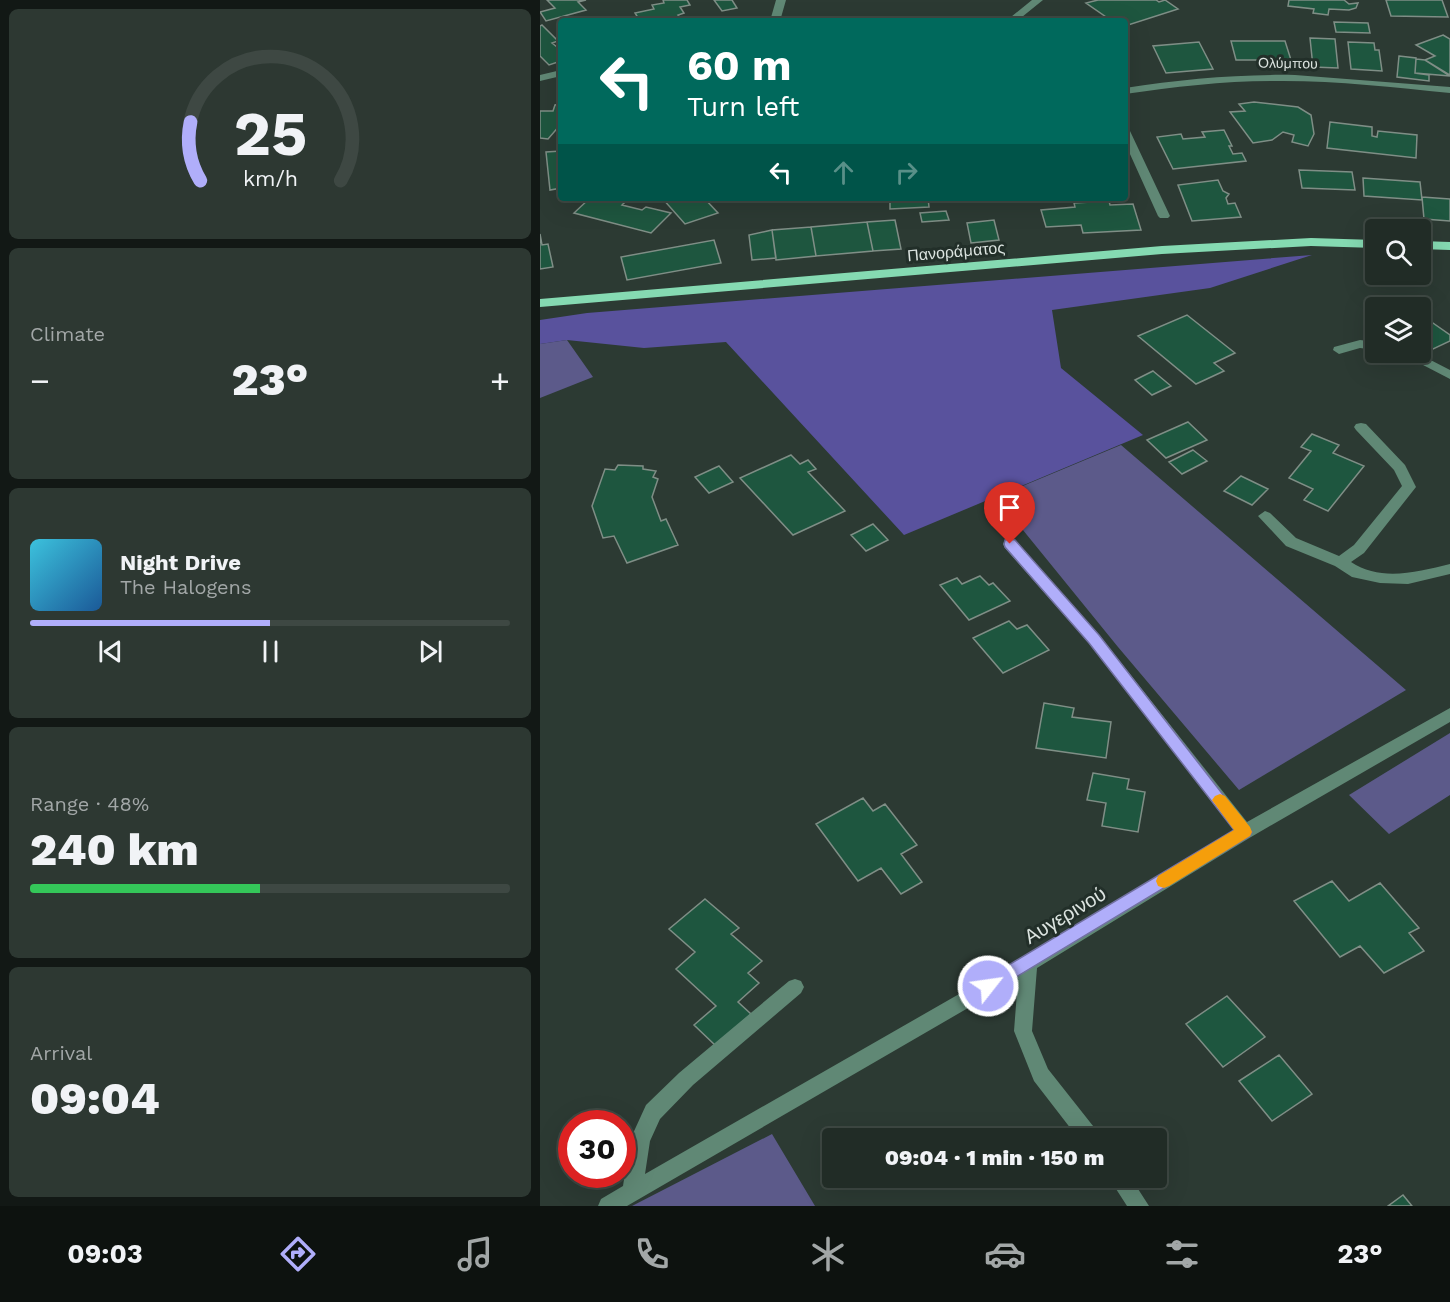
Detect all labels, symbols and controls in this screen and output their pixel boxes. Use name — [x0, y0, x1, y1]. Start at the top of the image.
text: 60 m — [687, 41, 791, 90]
icon: left — [588, 42, 666, 120]
street label: Ολύμπου — [1258, 54, 1318, 72]
text: Turn left — [687, 91, 799, 123]
text: 25 — [233, 97, 307, 170]
icon: left — [764, 156, 797, 189]
icon: ahead — [827, 156, 860, 189]
icon: right — [890, 156, 923, 189]
text: km/h — [242, 167, 298, 192]
map controls — [1365, 219, 1431, 363]
button: search — [1365, 219, 1431, 285]
street label: Πανοράματος — [906, 238, 1006, 265]
button: layers — [1365, 297, 1431, 363]
text: Climate — [30, 322, 105, 346]
text: 23° — [232, 353, 308, 406]
text: − — [30, 361, 50, 400]
text: + — [490, 361, 510, 400]
pin — [984, 482, 1035, 544]
icon: arrive — [993, 491, 1026, 524]
text: Night Drive — [120, 550, 241, 575]
text: The Halogens — [120, 575, 252, 599]
icon: previous — [94, 635, 127, 668]
icon: pause — [254, 635, 287, 668]
icon: next — [414, 635, 447, 668]
text: Range · 48% — [30, 792, 149, 816]
text: 240 km — [30, 823, 199, 876]
street label: Αυγερινού — [1020, 881, 1110, 949]
position arrow — [956, 954, 1020, 1018]
text: Arrival — [30, 1041, 92, 1065]
text: 09:04 — [30, 1072, 160, 1125]
speed limit sign: 30 — [558, 1110, 636, 1188]
text: 09:04 · 1 min · 150 m — [885, 1145, 1104, 1170]
icon: directions — [277, 1233, 319, 1275]
icon: music — [454, 1233, 496, 1275]
icon: phone — [631, 1233, 673, 1275]
icon: climate — [807, 1233, 849, 1275]
icon: car — [984, 1233, 1026, 1275]
icon: filters — [1161, 1233, 1203, 1275]
text: 09:03 — [67, 1238, 143, 1270]
text: 23° — [1337, 1238, 1383, 1270]

